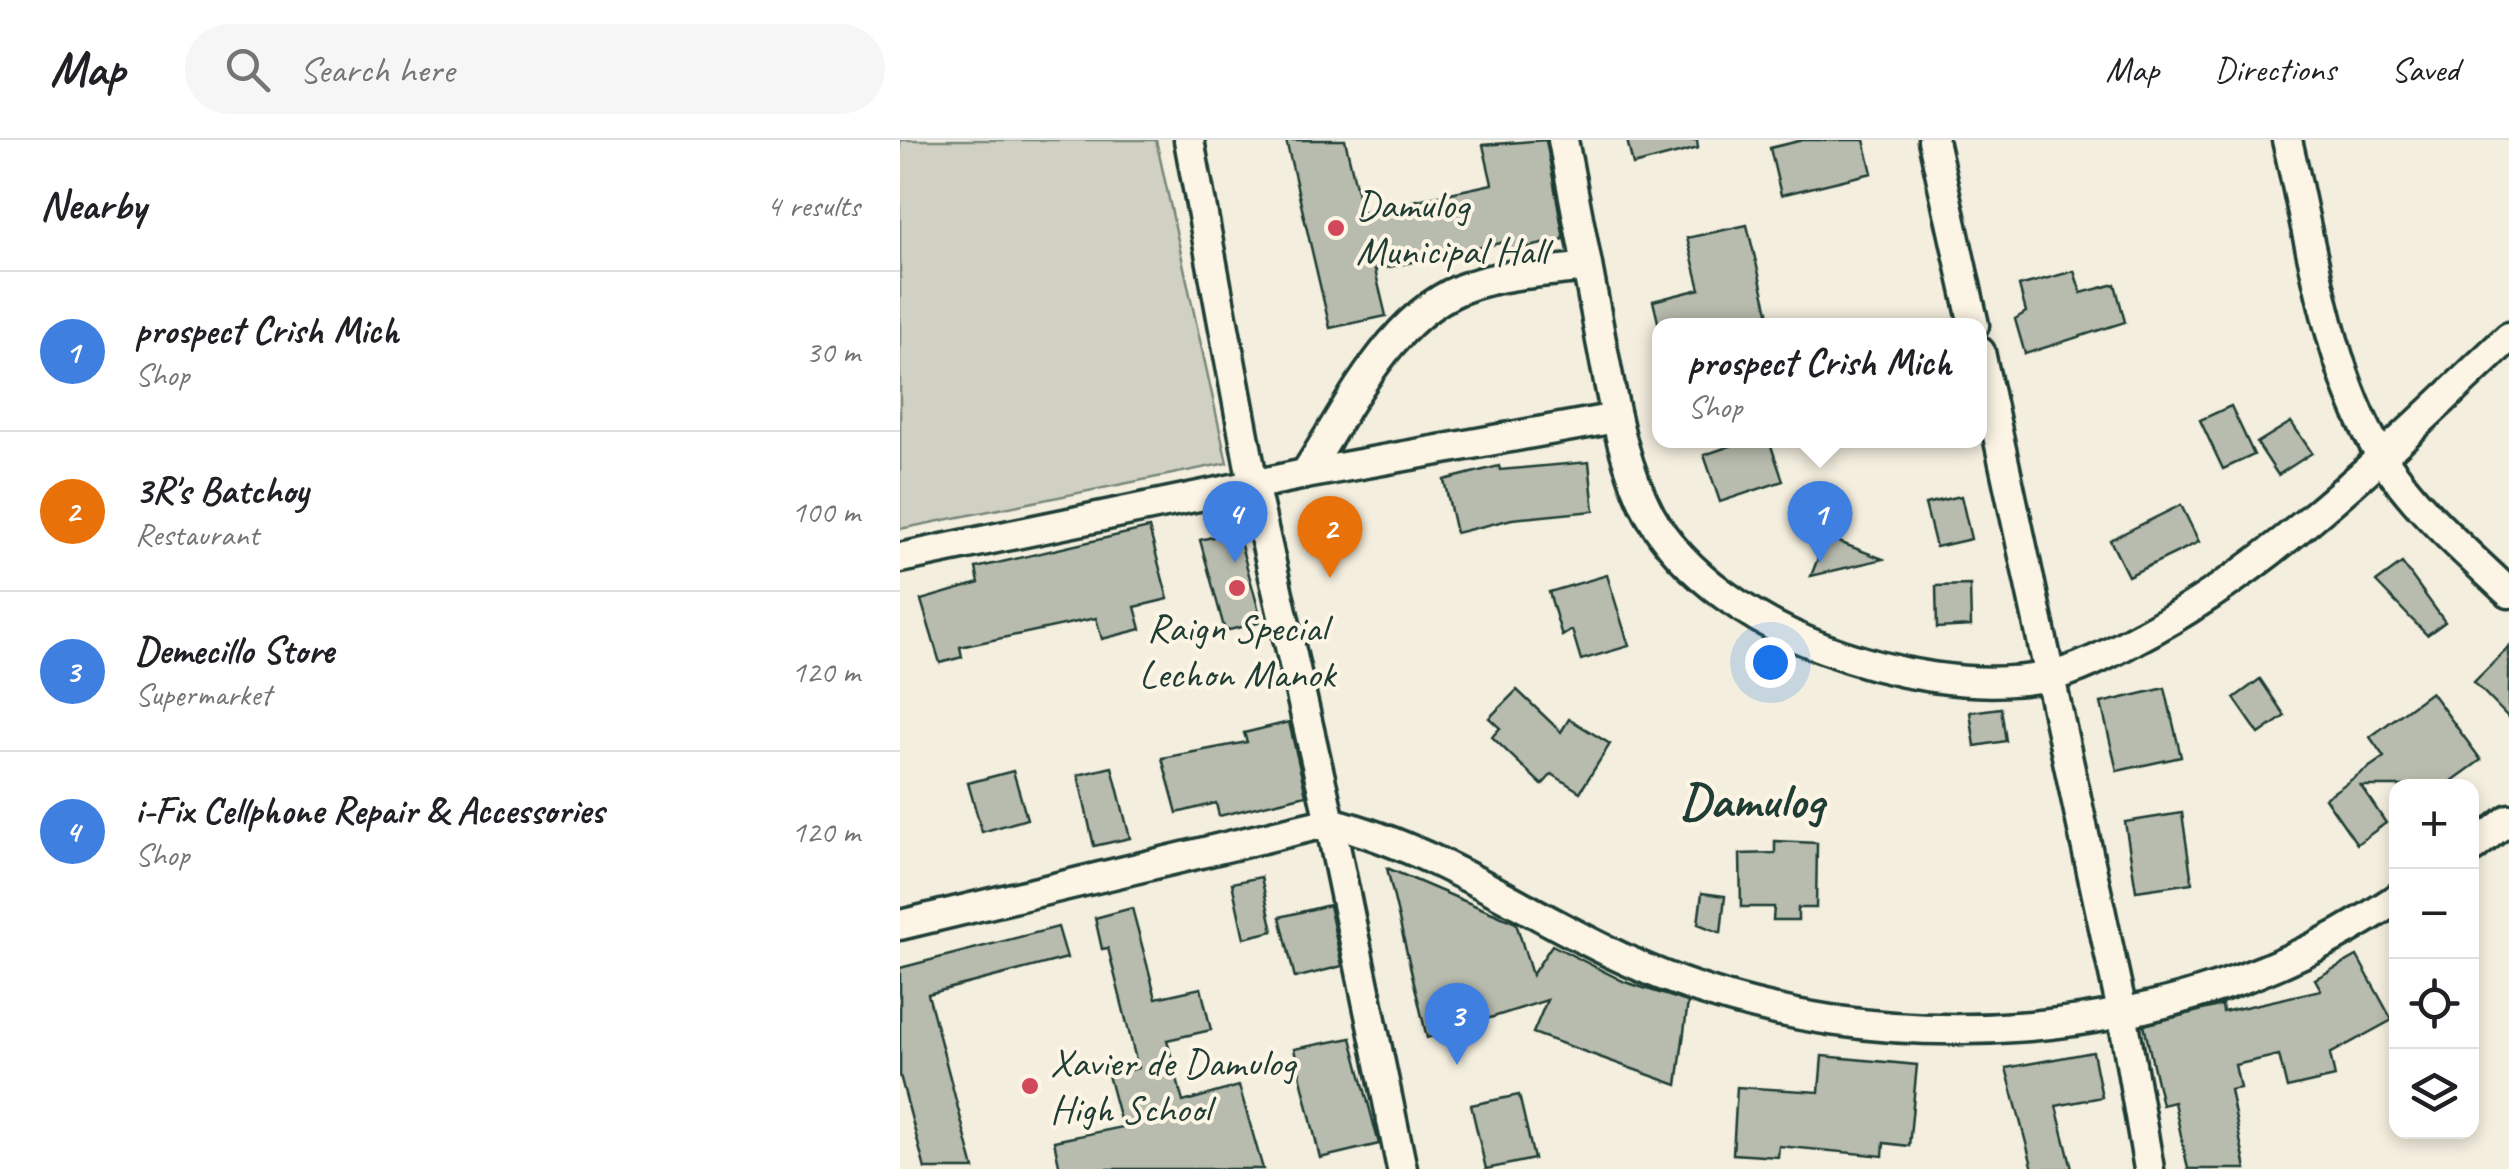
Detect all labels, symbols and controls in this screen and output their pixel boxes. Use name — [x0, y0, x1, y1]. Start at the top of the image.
search box — [185, 24, 885, 114]
text: Map — [50, 39, 125, 99]
icon: search — [220, 42, 275, 97]
text: Search here — [300, 46, 454, 93]
text: Map — [2106, 47, 2159, 92]
text: Directions — [2214, 47, 2336, 92]
text: Saved — [2391, 47, 2459, 92]
text: Nearby — [40, 179, 146, 232]
place label: Damulog Municipal Hall — [1356, 180, 1554, 276]
text: 4 results — [766, 185, 860, 226]
marker: Damulog Municipal Hall — [1325, 217, 1347, 239]
text: prospect Crish Mich — [135, 307, 399, 354]
popup — [1652, 318, 1987, 448]
text: 1 — [65, 331, 80, 372]
text: 30 m — [806, 331, 860, 372]
text: prospect Crish Mich — [1688, 339, 1951, 386]
text: Shop — [135, 354, 189, 395]
text: Shop — [1688, 386, 1742, 427]
text: 3R's Batchoy — [135, 467, 308, 514]
pin: 4 — [1202, 480, 1268, 563]
pin: 1 — [1788, 480, 1852, 563]
text: 2 — [65, 491, 80, 532]
text: 100 m — [791, 491, 860, 532]
pin: 2 — [1298, 496, 1362, 578]
text: Restaurant — [135, 514, 259, 555]
marker: Raign Special Lechon Manok — [1226, 577, 1248, 599]
place label: Raign Special Lechon Manok — [1139, 603, 1337, 699]
text: Demecillo Store — [135, 627, 334, 674]
your location — [1745, 637, 1796, 688]
text: 3 — [65, 651, 80, 692]
text: 120 m — [791, 651, 860, 692]
text: Supermarket — [135, 674, 271, 715]
district label: Damulog — [1680, 769, 1828, 832]
map controls — [2389, 779, 2479, 1139]
button: + — [2389, 779, 2479, 869]
text: i-Fix Cellphone Repair & Accessories — [135, 787, 604, 834]
text: 4 — [65, 811, 80, 852]
text: 120 m — [791, 811, 860, 852]
text: Shop — [135, 834, 189, 875]
button: − — [2389, 869, 2479, 959]
button: locate — [2389, 959, 2479, 1049]
pin: 3 — [1424, 982, 1490, 1065]
place label: Xavier de Damulog High School — [1050, 1038, 1298, 1134]
button: layers — [2389, 1049, 2479, 1139]
marker: Xavier de Damulog High School — [1019, 1075, 1041, 1097]

